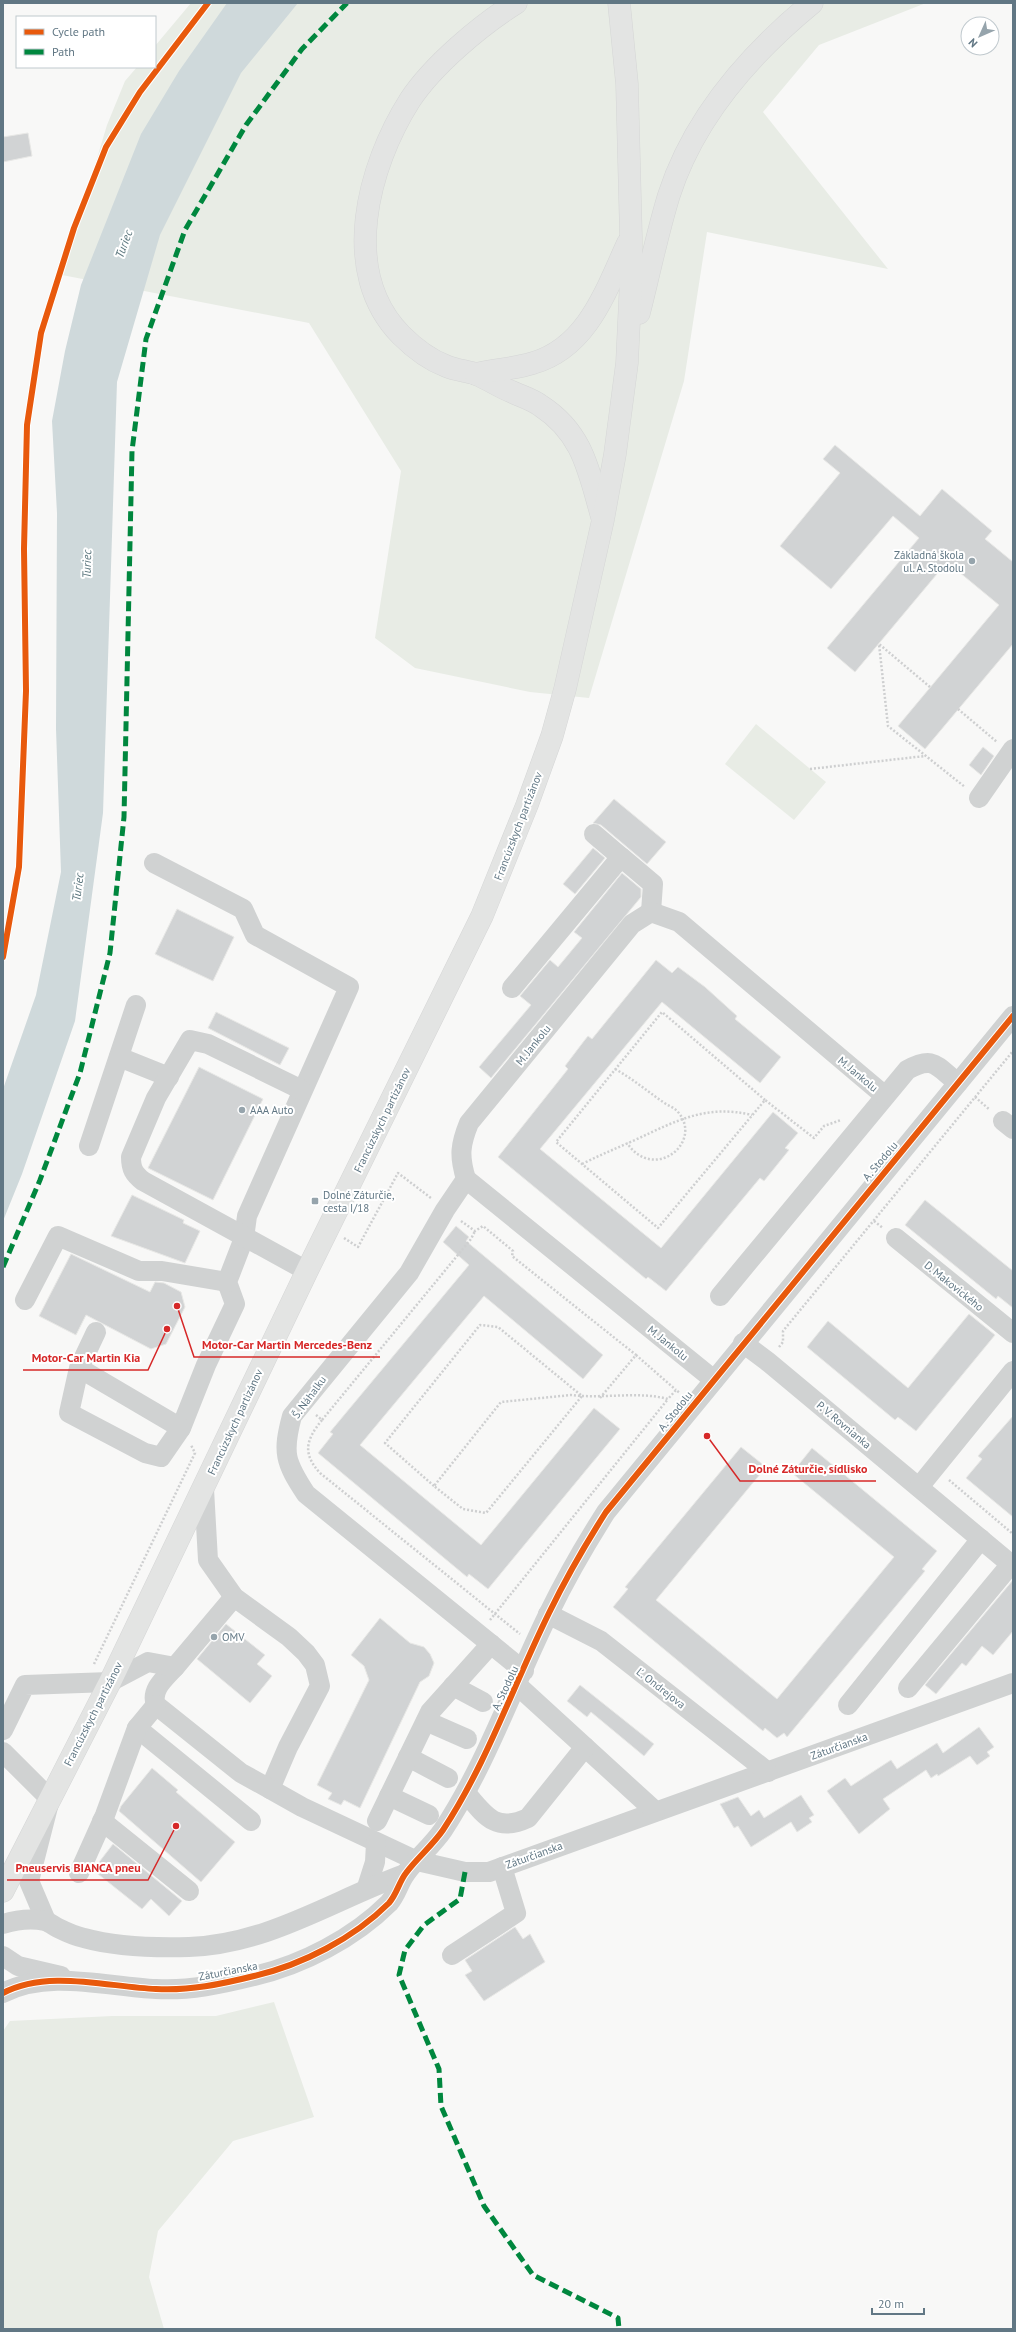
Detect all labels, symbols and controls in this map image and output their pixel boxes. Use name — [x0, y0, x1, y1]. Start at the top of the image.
legend — [16, 16, 156, 68]
north arrow — [960, 16, 1000, 56]
text: Cycle path — [52, 24, 105, 39]
text: N — [965, 36, 980, 51]
text: Path — [52, 44, 75, 59]
water label: Turiec — [112, 227, 136, 260]
place label: Základná škola ul. A. Stodolu — [894, 548, 964, 575]
water label: Turiec — [79, 549, 94, 579]
marker: Základná škola ul. A. Stodolu — [967, 556, 977, 566]
street label: Francúzskych partizánov — [491, 769, 545, 882]
water label: Turiec — [68, 871, 87, 902]
street label: M. Jankolu — [512, 1022, 554, 1068]
street label: M. Jankolu — [835, 1053, 881, 1095]
street label: Francúzskych partizánov — [350, 1065, 414, 1175]
place label: AAA Auto — [250, 1103, 293, 1117]
marker: AAA Auto — [237, 1105, 247, 1115]
street label: A. Stodolu — [859, 1138, 901, 1184]
place label: Dolné Záturčie, cesta I/18 — [323, 1188, 394, 1215]
marker: Dolné Záturčie, cesta I/18 — [310, 1196, 320, 1206]
street label: D. Makovického — [922, 1258, 987, 1314]
street label: M. Jankolu — [645, 1322, 691, 1364]
callout: Motor-Car Martin Mercedes-Benz — [194, 1333, 380, 1357]
text: Motor-Car Martin Mercedes-Benz — [202, 1337, 373, 1352]
callout: Motor-Car Martin Kia — [23, 1346, 148, 1370]
text: Motor-Car Martin Kia — [32, 1350, 140, 1365]
street label: Francúzskych partizánov — [204, 1366, 266, 1477]
street label: Š. Náhalku — [289, 1373, 329, 1421]
street label: A. Stodolu — [655, 1388, 695, 1434]
street label: P. V. Rovnianka — [814, 1398, 874, 1452]
callout: Dolné Záturčie, sídlisko — [740, 1457, 876, 1481]
text: Dolné Záturčie, sídlisko — [748, 1461, 868, 1476]
place label: OMV — [222, 1630, 245, 1644]
marker: OMV — [209, 1632, 219, 1642]
street label: Francúzskych partizánov — [61, 1659, 126, 1768]
street label: A. Stodolu — [489, 1663, 521, 1712]
street label: Ľ. Ondrejova — [634, 1665, 688, 1711]
street label: Záturčianska — [809, 1729, 869, 1763]
street label: Záturčianska — [504, 1838, 564, 1872]
callout: Pneuservis BIANCA pneu — [7, 1856, 148, 1880]
text: Pneuservis BIANCA pneu — [15, 1860, 141, 1875]
street label: Záturčianska — [197, 1958, 259, 1984]
scale bar — [872, 2290, 924, 2316]
text: 20 m — [878, 2296, 904, 2311]

